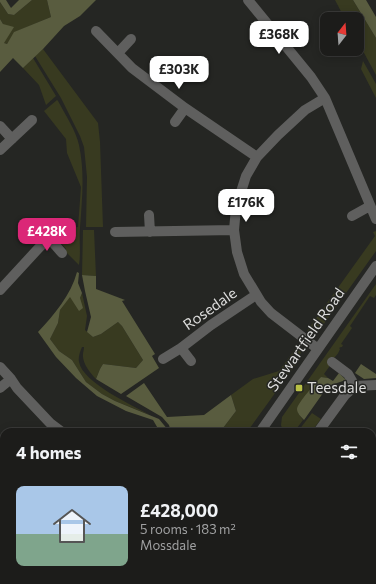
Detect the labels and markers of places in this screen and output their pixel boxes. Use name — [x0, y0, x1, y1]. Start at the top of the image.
pin: £368K — [251, 21, 307, 55]
pin: £303K — [151, 56, 207, 90]
pin: £176K — [218, 189, 274, 223]
pin: £428K — [19, 218, 75, 252]
place label: Teesdale — [307, 378, 366, 396]
marker: Teesdale — [294, 383, 304, 393]

